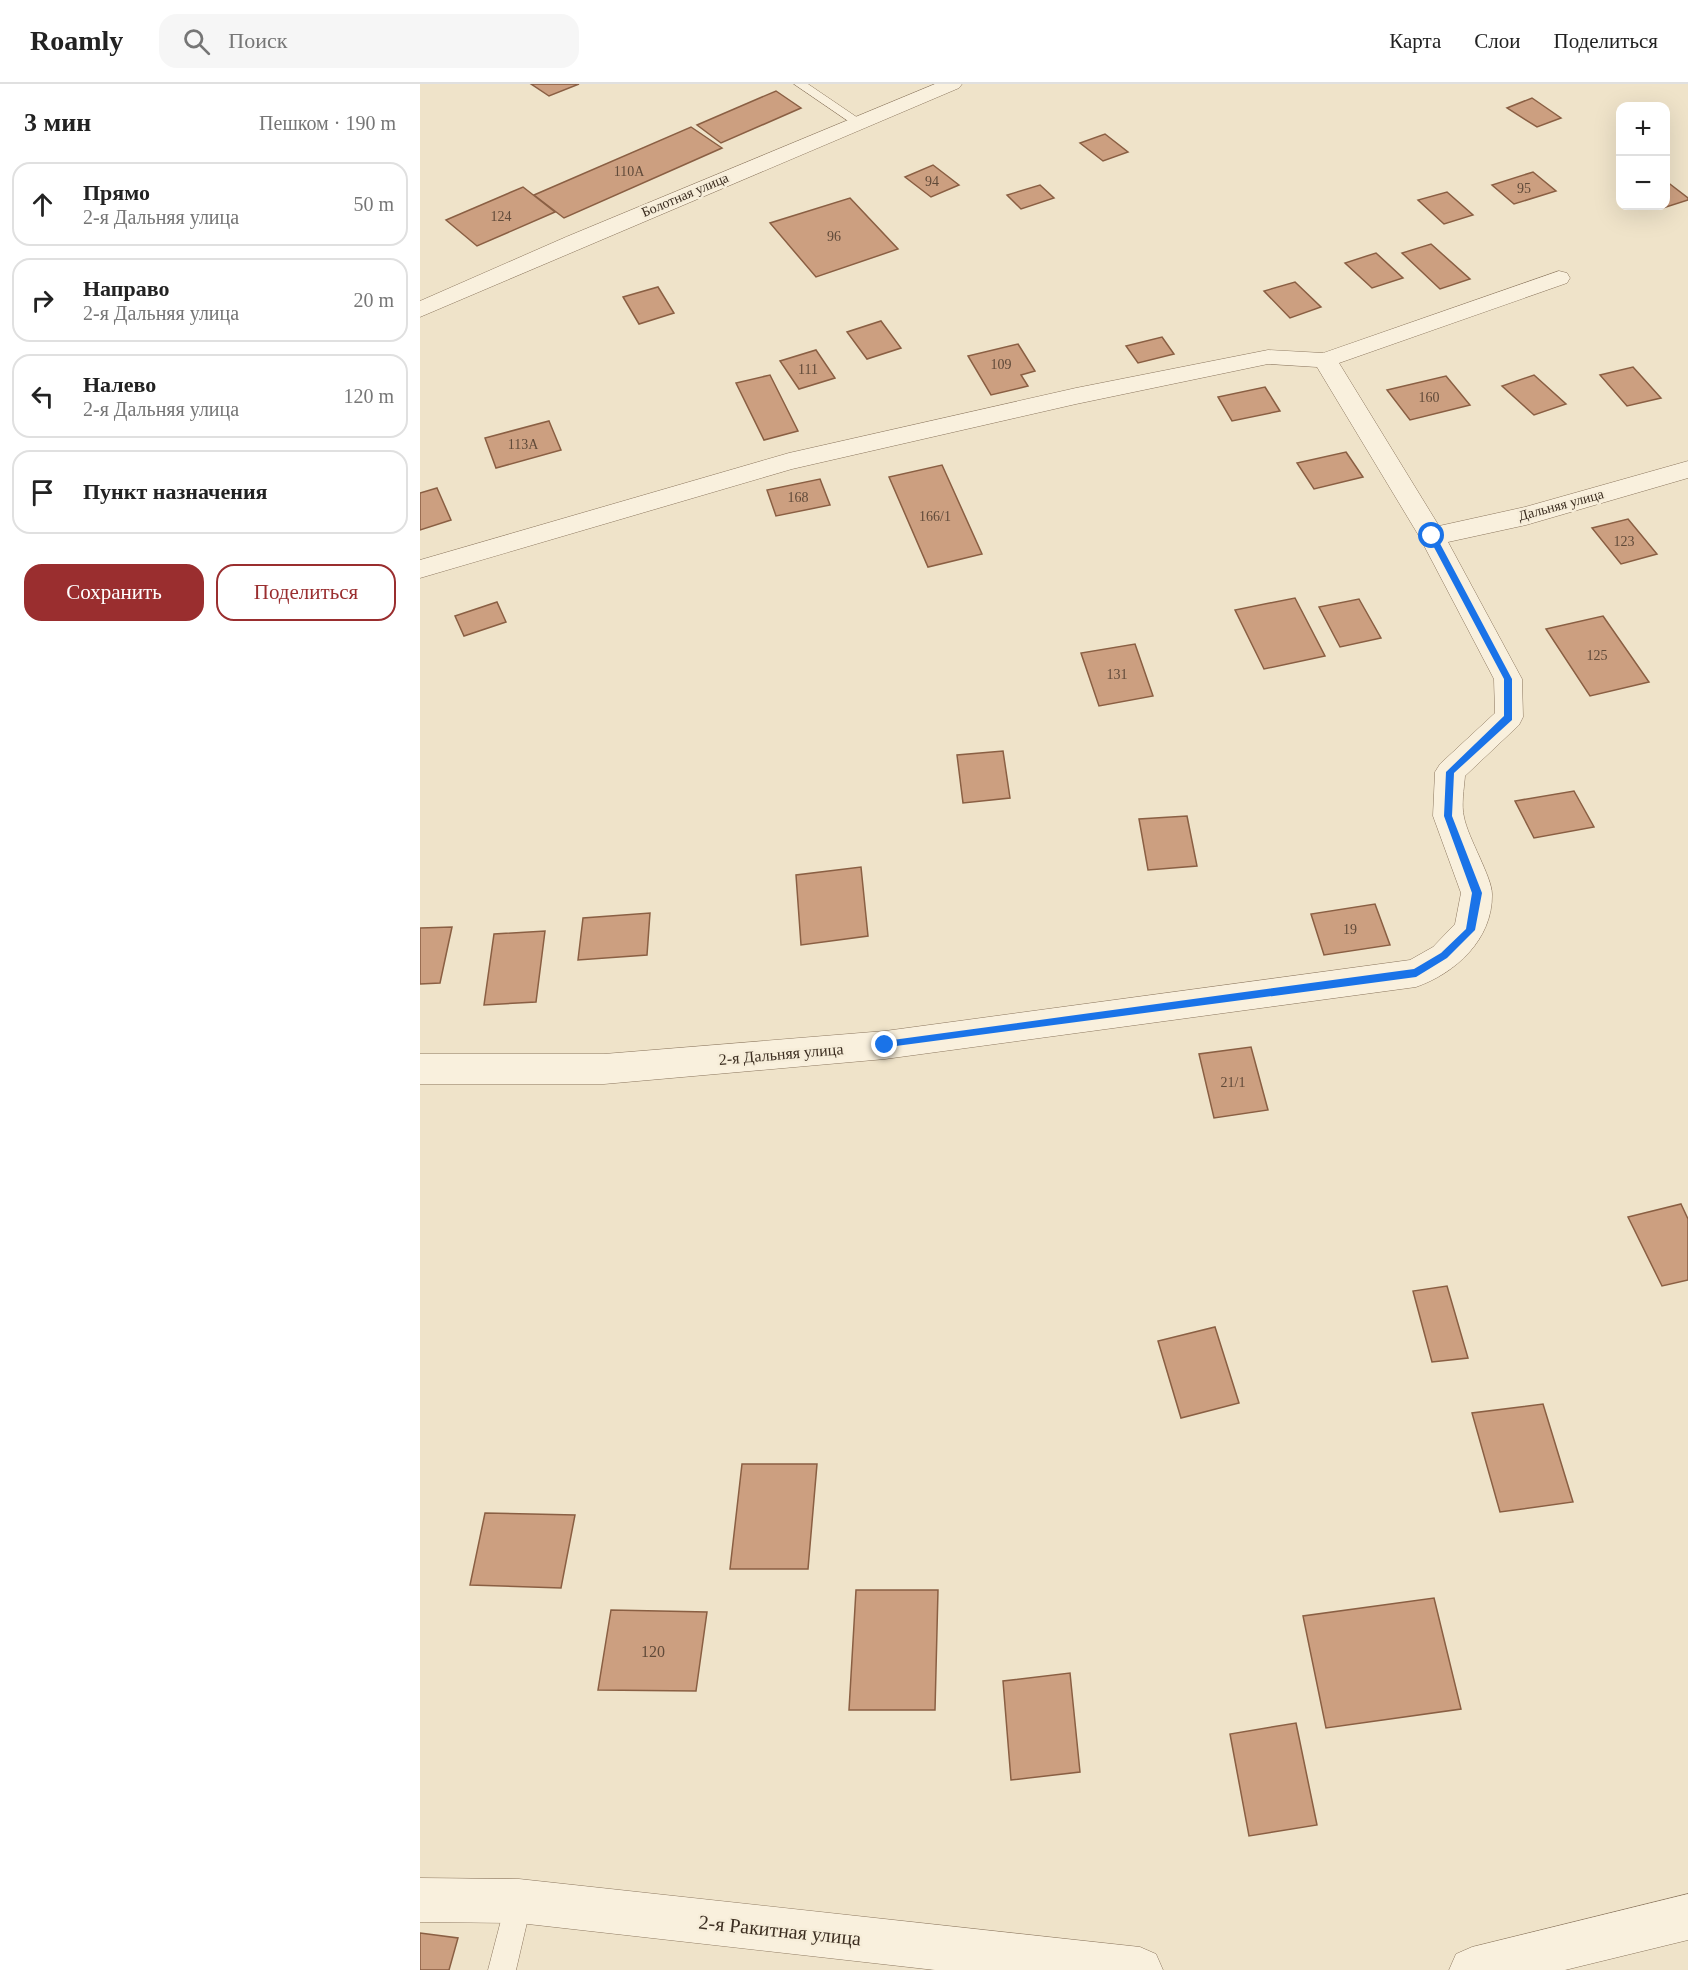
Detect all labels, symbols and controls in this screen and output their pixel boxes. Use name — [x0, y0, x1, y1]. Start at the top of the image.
search box — [159, 14, 579, 68]
text: Roamly — [30, 25, 123, 56]
icon: search — [180, 25, 213, 58]
text: Поиск — [228, 28, 287, 53]
text: Карта — [1389, 29, 1441, 53]
text: Слои — [1474, 29, 1520, 53]
text: Поделиться — [1553, 29, 1658, 53]
map controls — [1616, 102, 1670, 210]
button: + — [1616, 102, 1670, 156]
text: 3 мин — [24, 108, 91, 137]
text: Пешком · 190 m — [259, 112, 396, 134]
button: − — [1616, 156, 1670, 210]
house number: 110А — [614, 164, 645, 179]
street label: Болотная улица — [639, 170, 731, 220]
house number: 94 — [925, 174, 939, 189]
text: Прямо — [83, 180, 150, 205]
house number: 95 — [1517, 181, 1531, 196]
icon: ahead — [26, 188, 59, 221]
text: 50 m — [353, 193, 394, 215]
text: 2-я Дальняя улица — [83, 206, 239, 228]
house number: 124 — [491, 209, 512, 224]
house number: 96 — [827, 229, 841, 244]
text: Направо — [83, 276, 169, 301]
icon: right — [26, 284, 59, 317]
text: 20 m — [353, 289, 394, 311]
text: 2-я Дальняя улица — [83, 302, 239, 324]
house number: 109 — [991, 357, 1012, 372]
house number: 111 — [798, 362, 818, 377]
text: Налево — [83, 372, 156, 397]
icon: left — [26, 380, 59, 413]
text: 120 m — [343, 385, 394, 407]
house number: 160 — [1419, 390, 1440, 405]
text: 2-я Дальняя улица — [83, 398, 239, 420]
house number: 113А — [508, 437, 539, 452]
icon: arrive — [26, 476, 59, 509]
text: Пункт назначения — [83, 479, 268, 504]
street label: Дальняя улица — [1517, 486, 1606, 524]
house number: 168 — [788, 490, 809, 505]
house number: 166/1 — [919, 509, 951, 524]
route start — [1418, 522, 1444, 548]
house number: 123 — [1614, 534, 1635, 549]
button: Сохранить — [24, 564, 204, 621]
button: Поделиться — [216, 564, 396, 621]
house number: 125 — [1587, 648, 1608, 663]
house number: 131 — [1107, 667, 1128, 682]
house number: 19 — [1343, 922, 1357, 937]
route end — [871, 1031, 897, 1057]
street label: 2-я Дальняя улица — [718, 1040, 844, 1069]
house number: 21/1 — [1221, 1075, 1245, 1090]
house number: 120 — [641, 1643, 665, 1660]
street label: 2-я Ракитная улица — [698, 1911, 862, 1950]

